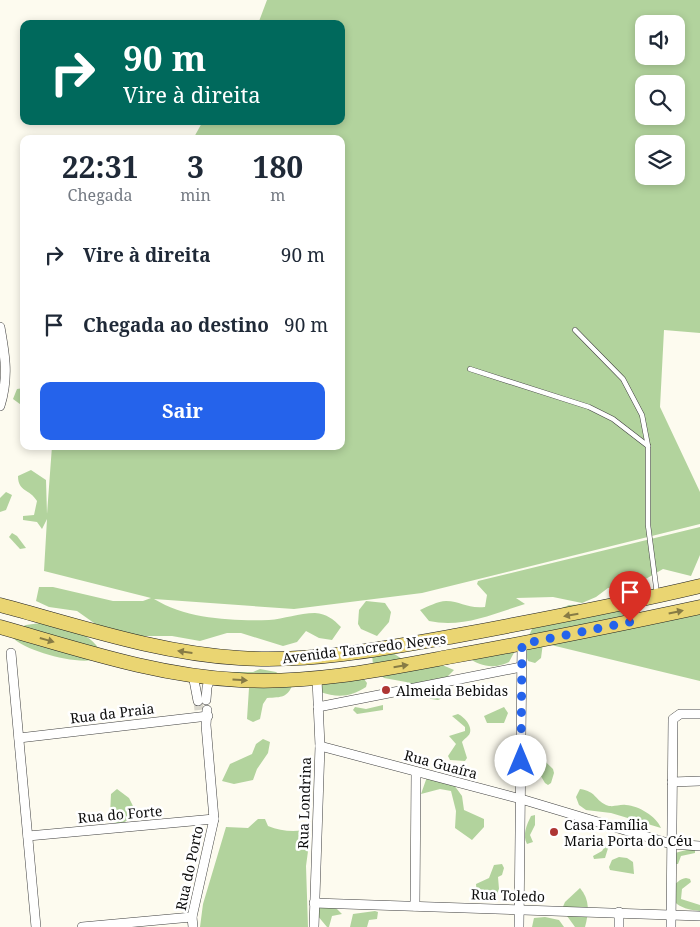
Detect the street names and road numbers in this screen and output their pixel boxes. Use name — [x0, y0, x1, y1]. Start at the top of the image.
street label: Avenida Tancredo Neves — [281, 629, 447, 667]
street label: Rua da Praia — [69, 698, 155, 728]
street label: Rua Guaíra — [402, 745, 480, 783]
street label: Rua Londrina — [293, 757, 315, 849]
street label: Rua do Forte — [77, 801, 163, 827]
street label: Rua do Porto — [171, 824, 207, 912]
street label: Rua Toledo — [471, 884, 545, 906]

